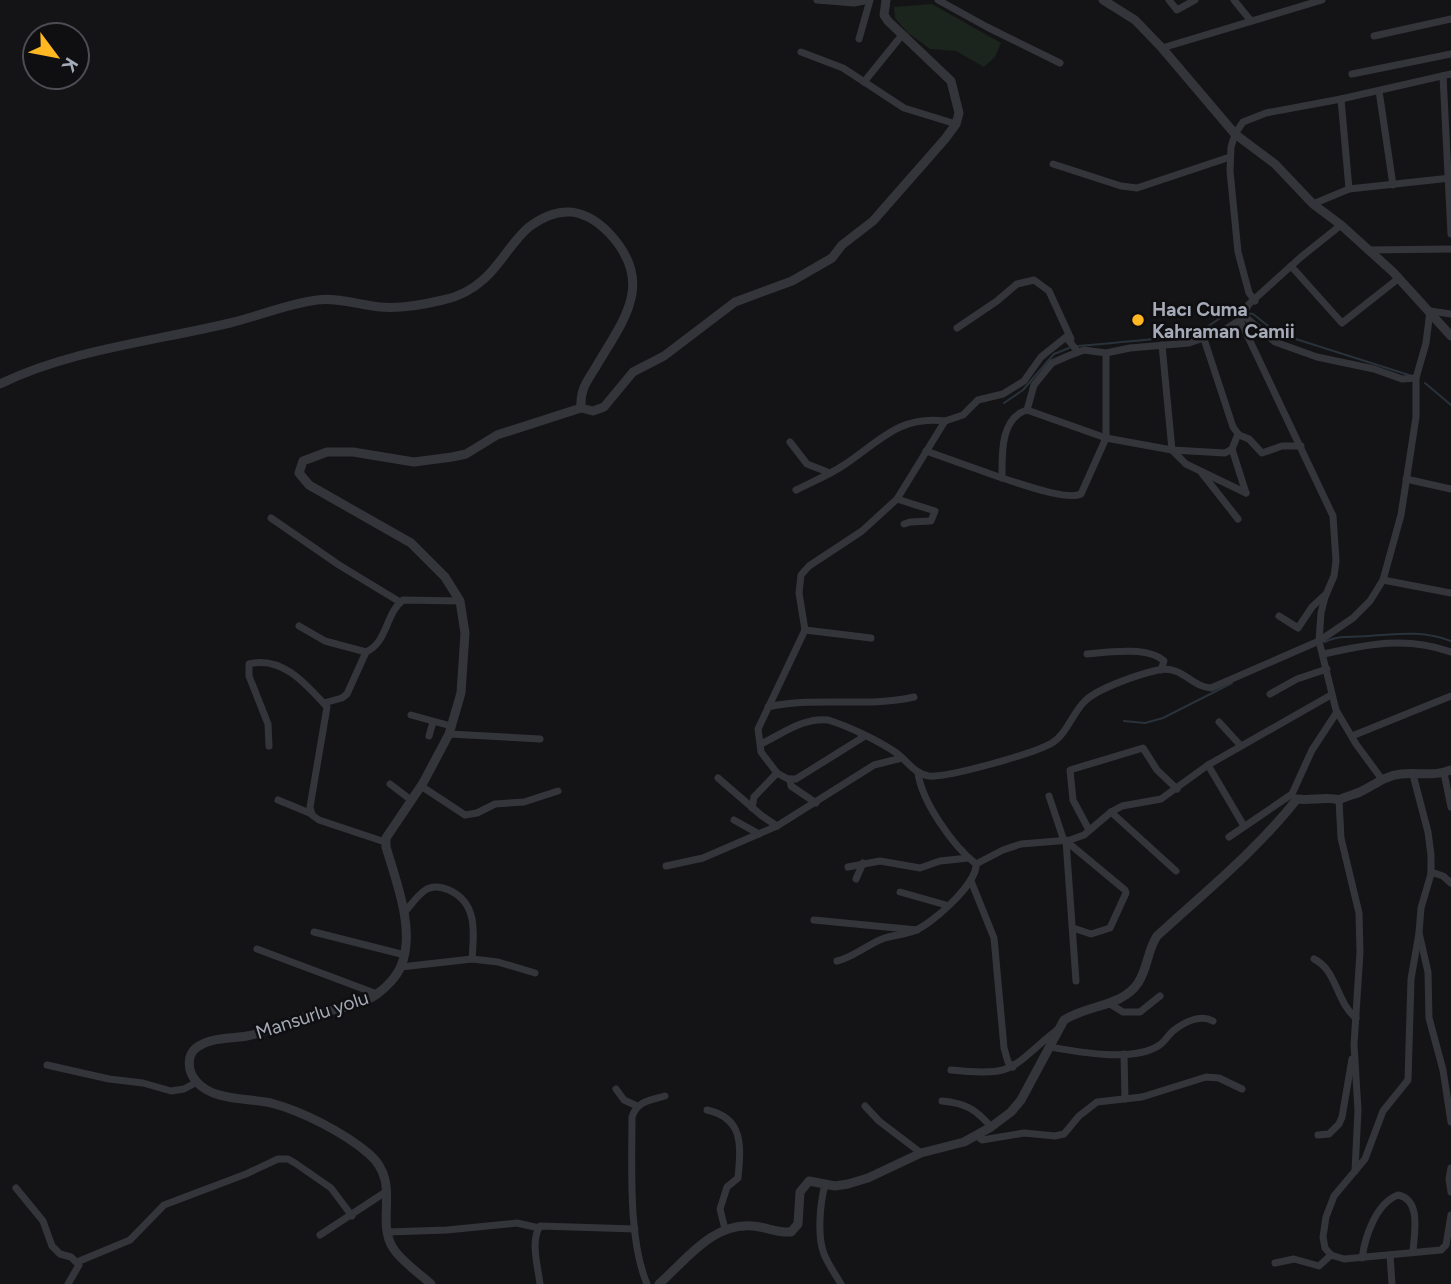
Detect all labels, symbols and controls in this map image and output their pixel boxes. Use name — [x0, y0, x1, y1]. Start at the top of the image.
north arrow — [21, 21, 91, 91]
text: K — [57, 53, 83, 76]
place label: Hacı Cuma Kahraman Camii — [1152, 298, 1295, 343]
marker: Hacı Cuma Kahraman Camii — [1130, 312, 1146, 328]
street label: Mansurlu yolu — [253, 986, 371, 1044]

